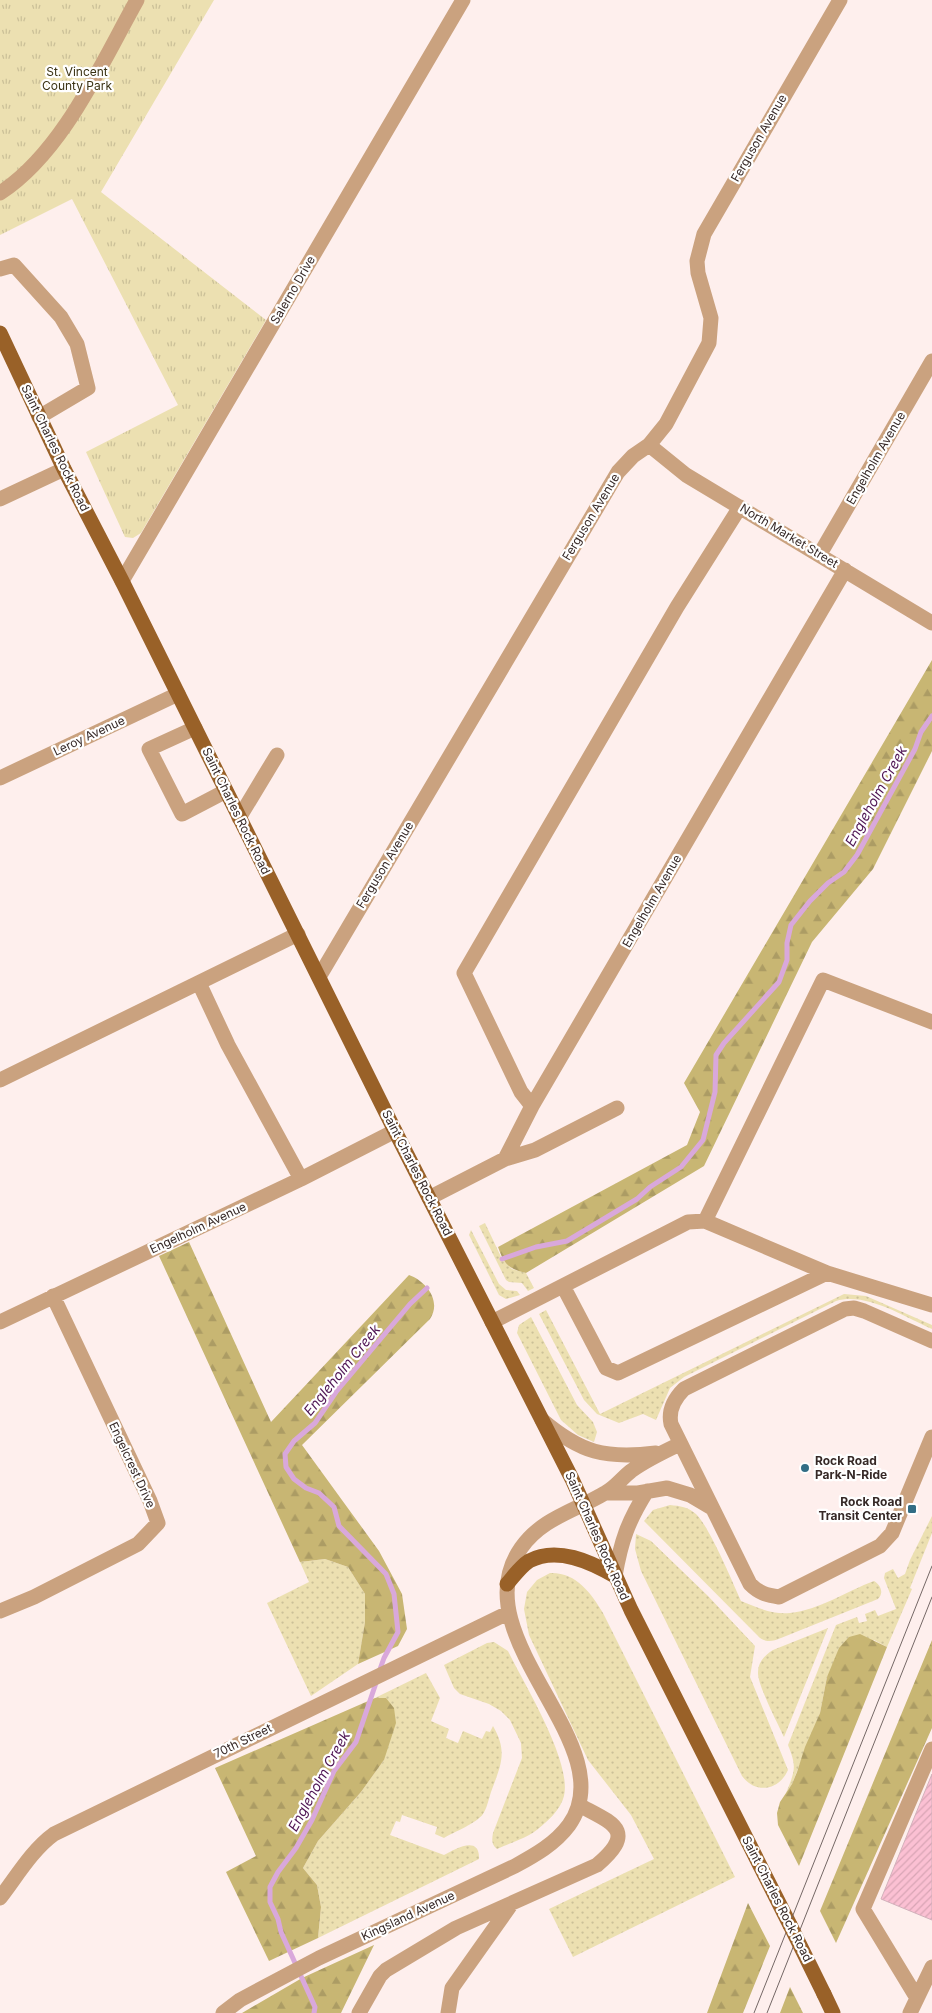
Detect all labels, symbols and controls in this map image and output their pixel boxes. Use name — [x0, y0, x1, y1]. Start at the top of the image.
park label: St. Vincent County Park — [42, 64, 112, 93]
street label: Ferguson Avenue — [727, 91, 790, 184]
street label: Salerno Drive — [267, 253, 318, 327]
street label: Saint Charles Rock Road — [18, 382, 93, 514]
street label: Engelholm Avenue — [843, 409, 908, 507]
street label: Ferguson Avenue — [559, 471, 622, 563]
street label: North Market Street — [737, 500, 841, 571]
street label: Leroy Avenue — [51, 712, 127, 759]
water label: Engleholm Creek — [841, 742, 910, 849]
street label: Saint Charles Rock Road — [199, 745, 274, 877]
street label: Ferguson Avenue — [353, 819, 416, 911]
street label: Engelholm Avenue — [619, 852, 684, 950]
street label: Saint Charles Rock Road — [379, 1107, 456, 1238]
street label: Engelholm Avenue — [147, 1199, 248, 1256]
water label: Engleholm Creek — [300, 1321, 384, 1419]
street label: Engelcrest Drive — [106, 1419, 159, 1510]
place label: Rock Road Park-N-Ride — [815, 1453, 887, 1482]
marker: Rock Road Park-N-Ride — [799, 1462, 811, 1474]
street label: Saint Charles Rock Road — [562, 1469, 633, 1602]
place label: Rock Road Transit Center — [818, 1494, 902, 1523]
marker: Rock Road Transit Center — [906, 1503, 918, 1515]
street label: 70th Street — [211, 1720, 274, 1761]
water label: Engleholm Creek — [284, 1727, 353, 1834]
street label: Saint Charles Rock Road — [739, 1833, 816, 1964]
street label: Kingsland Avenue — [359, 1887, 457, 1944]

